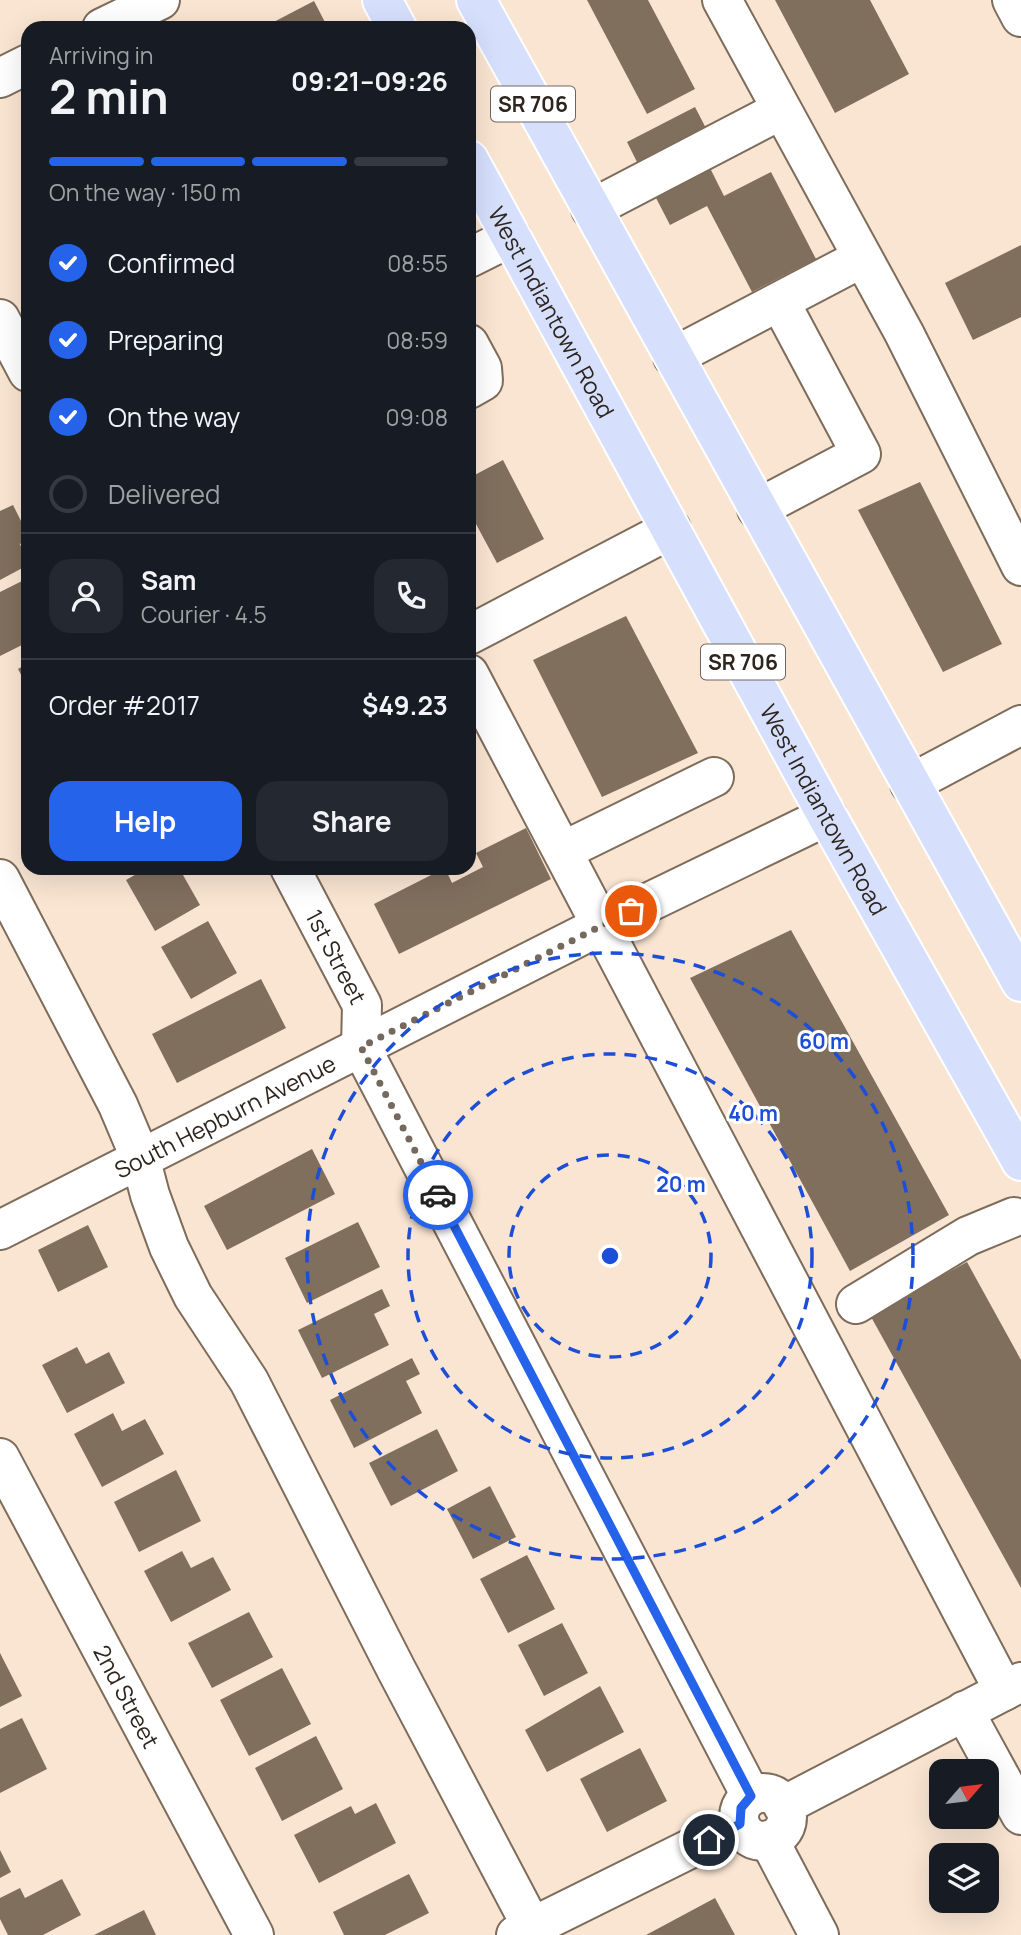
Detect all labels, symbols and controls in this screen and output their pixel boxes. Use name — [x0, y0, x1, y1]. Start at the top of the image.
text: Arriving in — [49, 39, 154, 71]
text: 09:21–09:26 — [291, 63, 448, 99]
text: 2 min — [49, 65, 169, 128]
road number: SR 706 — [491, 86, 575, 122]
text: On the way · 150 m — [49, 176, 241, 208]
street label: West Indiantown Road — [481, 200, 623, 423]
icon: check — [49, 244, 87, 282]
text: Confirmed — [108, 245, 235, 281]
text: 08:55 — [387, 247, 448, 279]
icon: check — [49, 321, 87, 359]
text: Preparing — [108, 322, 224, 358]
text: 08:59 — [386, 324, 448, 356]
icon: check — [49, 398, 87, 436]
text: On the way — [108, 399, 240, 435]
text: 09:08 — [385, 401, 448, 433]
text: Delivered — [108, 476, 220, 512]
button: person — [49, 559, 123, 633]
button: phone — [374, 559, 448, 633]
text: Sam — [141, 562, 196, 598]
text: Courier · 4.5 — [141, 598, 267, 630]
road number: SR 706 — [701, 644, 785, 680]
text: Order #2017 — [49, 687, 200, 723]
text: $49.23 — [362, 687, 448, 723]
street label: West Indiantown Road — [753, 698, 895, 920]
button: Help — [49, 781, 242, 861]
button: Share — [256, 781, 448, 861]
pin — [601, 881, 661, 941]
icon: bag — [612, 892, 650, 930]
street label: 1st Street — [299, 904, 375, 1009]
text: 60 m — [799, 1027, 849, 1055]
street label: South Hepburn Avenue — [109, 1047, 341, 1186]
text: 40 m — [728, 1099, 778, 1127]
courier — [403, 1160, 473, 1230]
text: 20 m — [656, 1170, 706, 1198]
icon: car — [419, 1176, 457, 1214]
centre of rings — [598, 1244, 622, 1268]
street label: 2nd Street — [86, 1639, 167, 1754]
north arrow — [929, 1759, 999, 1829]
map controls — [929, 1759, 999, 1913]
pin — [679, 1810, 739, 1870]
icon: home — [690, 1821, 728, 1859]
button: layers — [929, 1843, 999, 1913]

